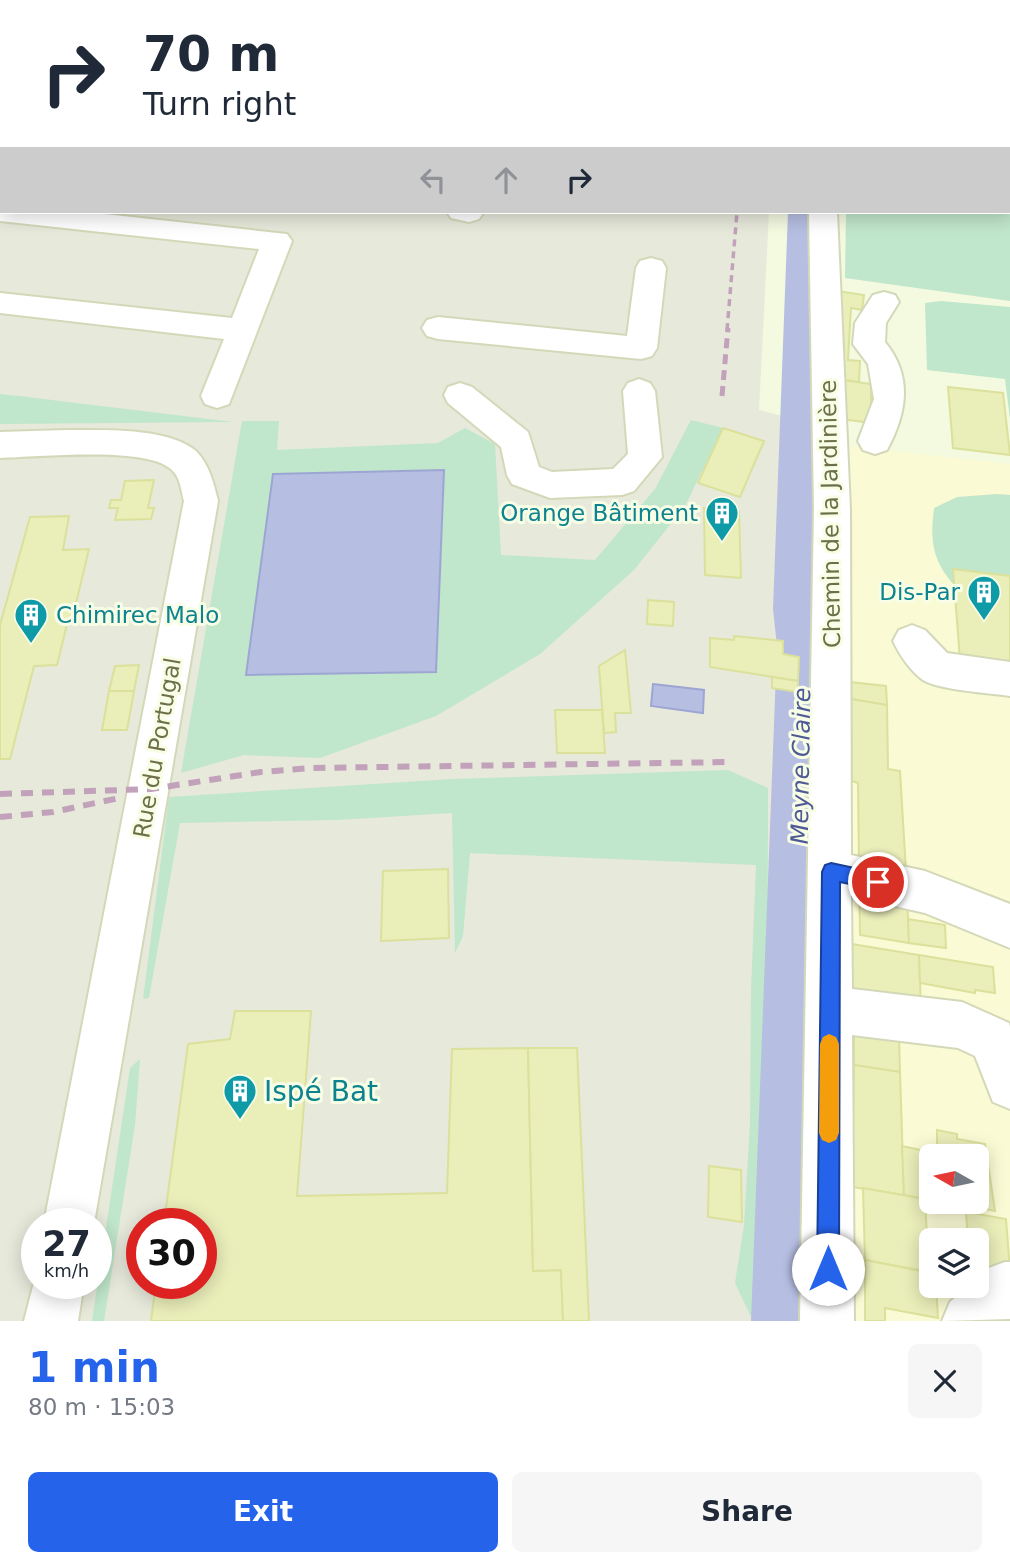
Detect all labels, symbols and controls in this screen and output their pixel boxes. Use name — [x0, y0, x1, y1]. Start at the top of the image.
text: 70 m — [143, 26, 279, 83]
icon: right — [28, 28, 119, 119]
text: Turn right — [143, 85, 296, 123]
icon: left — [414, 161, 452, 199]
icon: ahead — [487, 161, 525, 199]
icon: right — [560, 161, 598, 199]
street label: Chemin de la Jardinière — [815, 380, 845, 648]
building icon: Orange Bâtiment — [703, 494, 741, 543]
place label: Orange Bâtiment — [500, 500, 698, 526]
building icon: Dis-Par — [965, 573, 1003, 622]
place label: Dis-Par — [879, 579, 961, 605]
building icon: Chimirec Malo — [12, 596, 50, 645]
place label: Chimirec Malo — [56, 602, 219, 628]
street label: Rue du Portugal — [128, 656, 186, 840]
water label: Meyne Claire — [786, 687, 816, 845]
pin — [848, 852, 908, 912]
icon: arrive — [859, 863, 897, 901]
building icon: Ispé Bat — [221, 1072, 259, 1121]
place label: Ispé Bat — [264, 1075, 378, 1108]
north arrow — [919, 1144, 989, 1214]
map controls — [919, 1144, 989, 1298]
speed limit sign: 30 — [126, 1208, 217, 1299]
text: 27 — [42, 1224, 91, 1264]
button: layers — [919, 1228, 989, 1298]
position arrow — [791, 1232, 865, 1306]
text: km/h — [44, 1260, 89, 1281]
text: 1 min — [28, 1343, 160, 1392]
button: close — [908, 1344, 982, 1418]
text: 80 m · 15:03 — [28, 1394, 175, 1420]
button: Exit — [28, 1472, 498, 1552]
button: Share — [512, 1472, 982, 1552]

